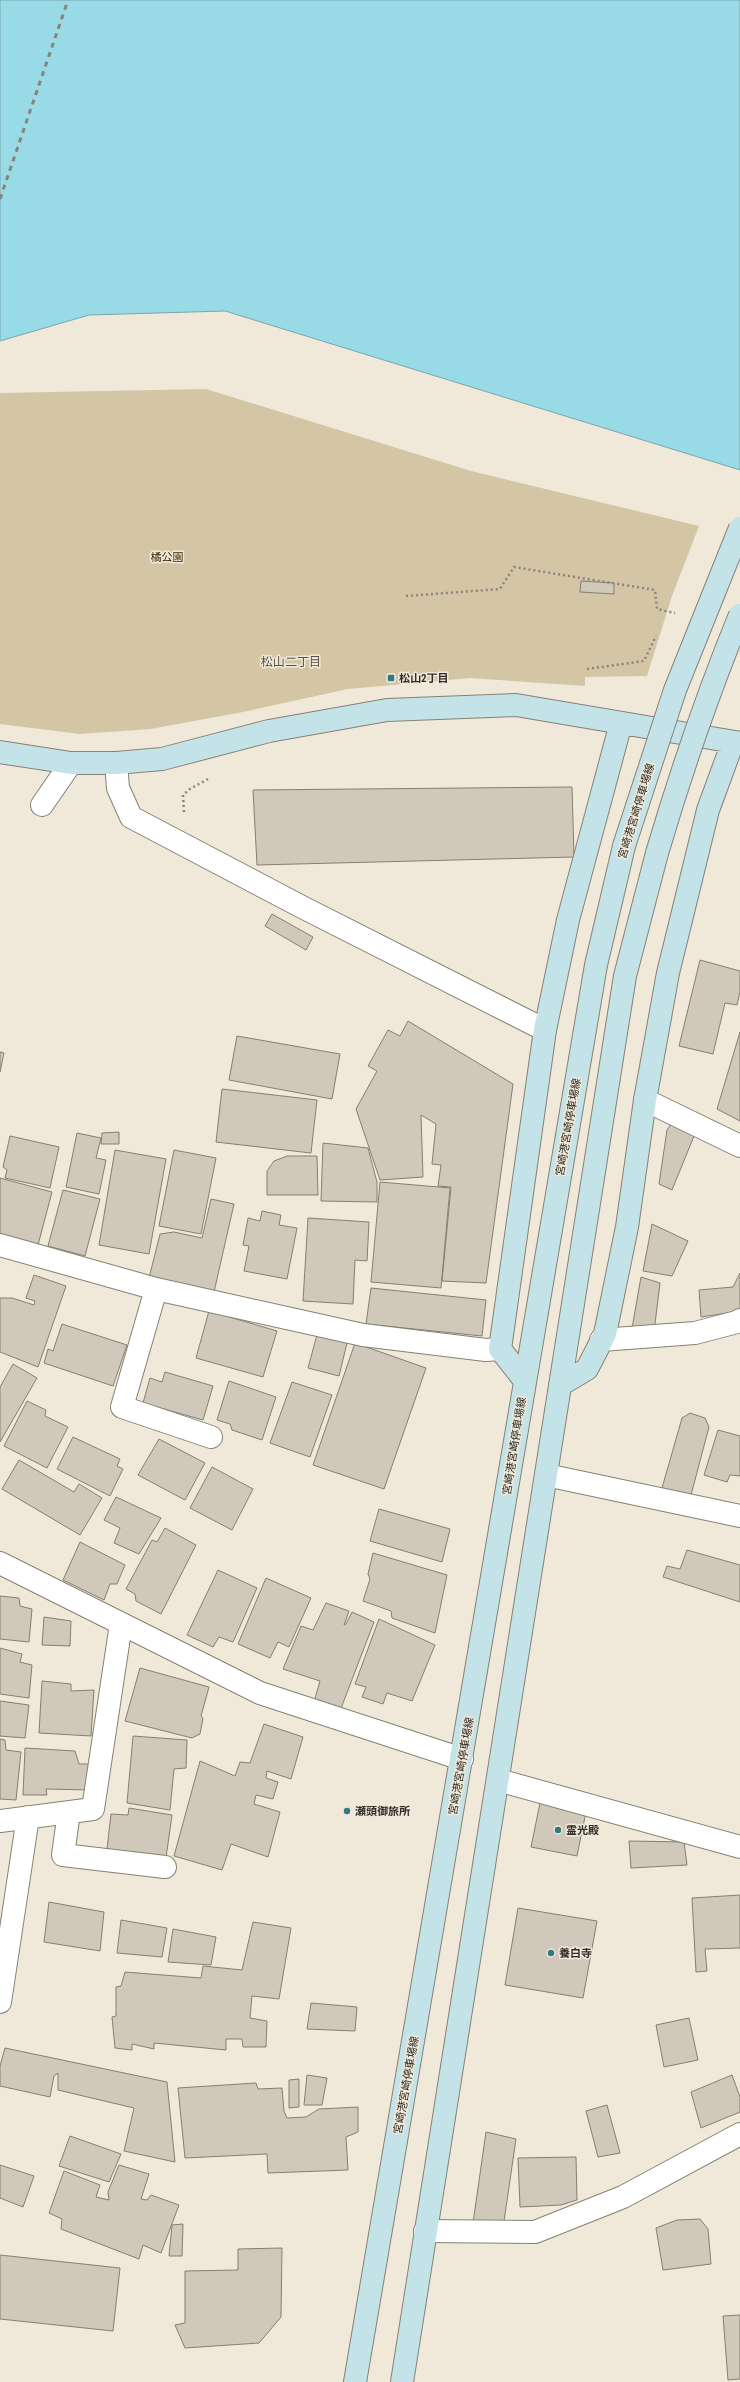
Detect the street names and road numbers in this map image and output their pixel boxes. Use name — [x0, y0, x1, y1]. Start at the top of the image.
street label: 宮崎港宮崎停車場線 — [616, 762, 657, 860]
street label: 宮崎港宮崎停車場線 — [553, 1077, 583, 1177]
street label: 宮崎港宮崎停車場線 — [500, 1396, 529, 1496]
street label: 宮崎港宮崎停車場線 — [446, 1716, 476, 1816]
street label: 宮崎港宮崎停車場線 — [391, 2035, 421, 2135]

